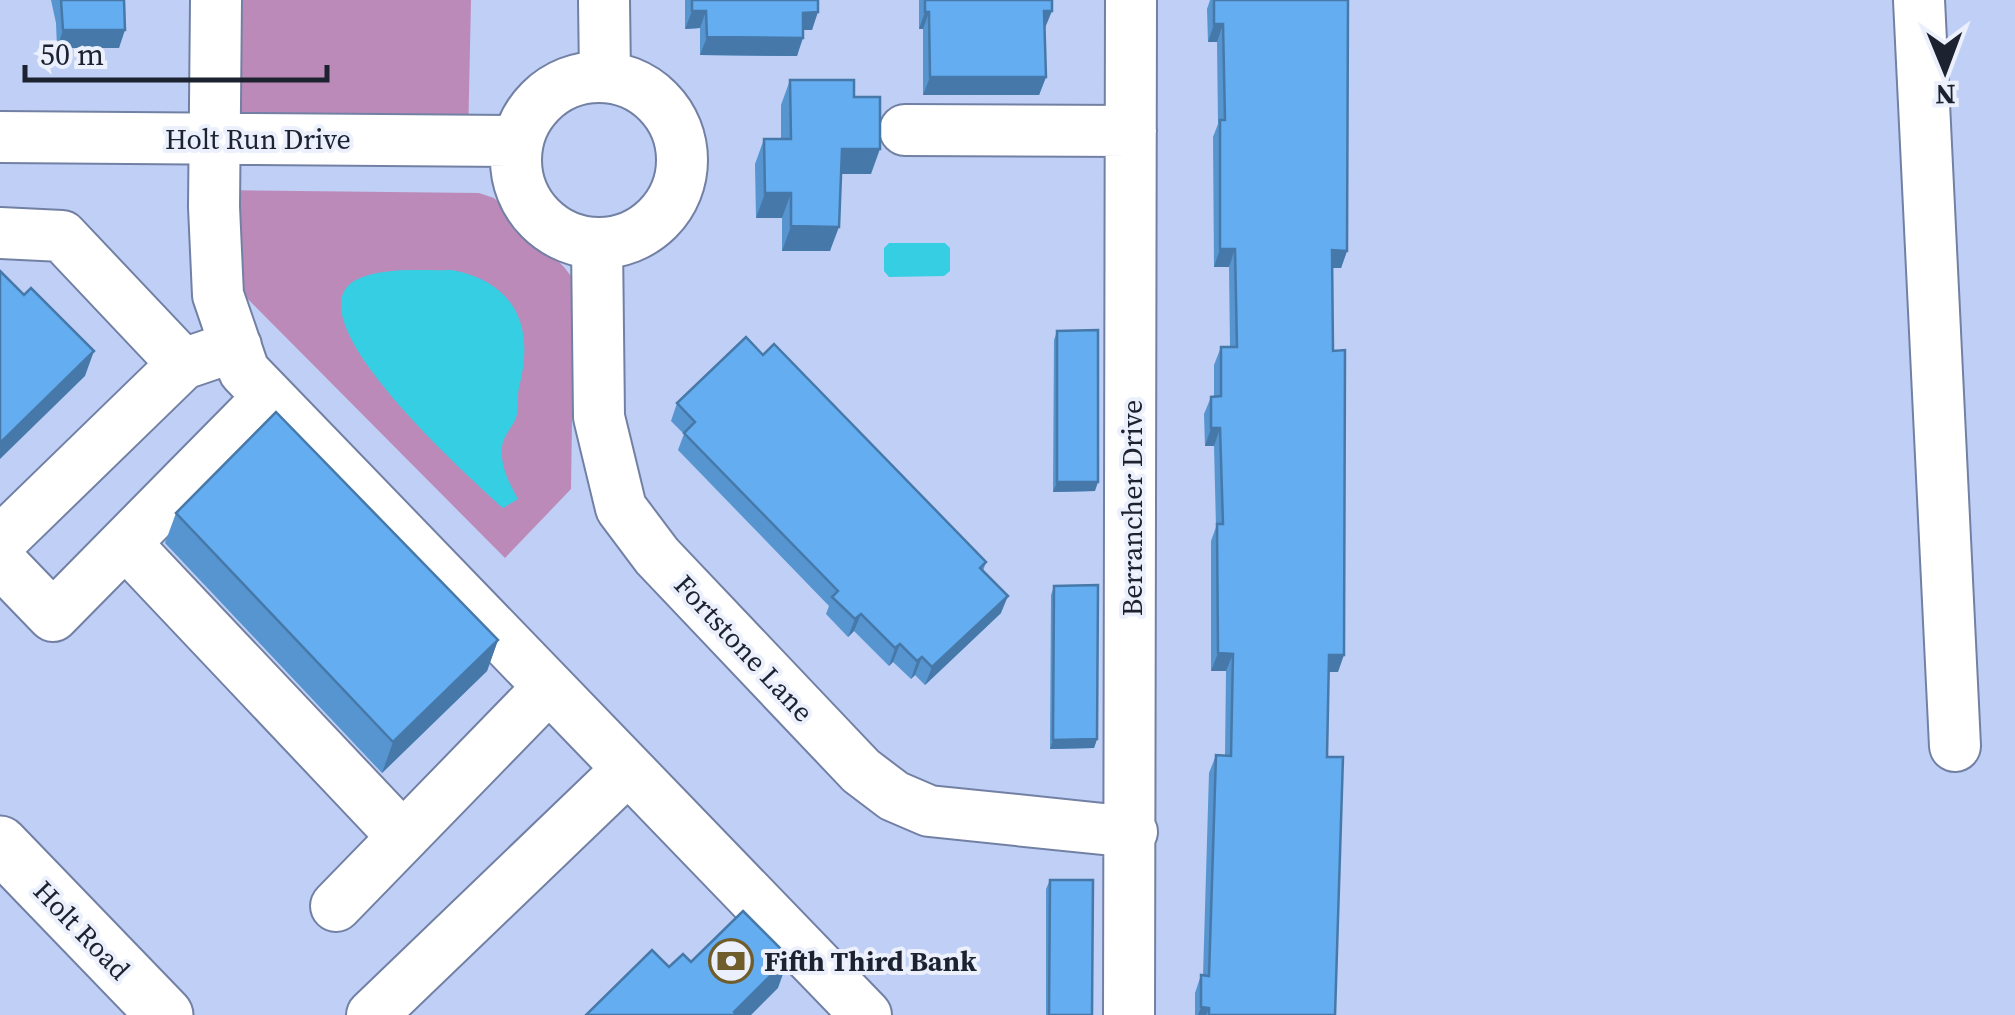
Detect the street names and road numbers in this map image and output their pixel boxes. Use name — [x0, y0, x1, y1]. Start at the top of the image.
street label: Holt Run Drive — [165, 120, 351, 158]
street label: Berrancher Drive — [1113, 400, 1151, 616]
street label: Fortstone Lane — [666, 566, 822, 730]
street label: Holt Road — [25, 872, 139, 988]

